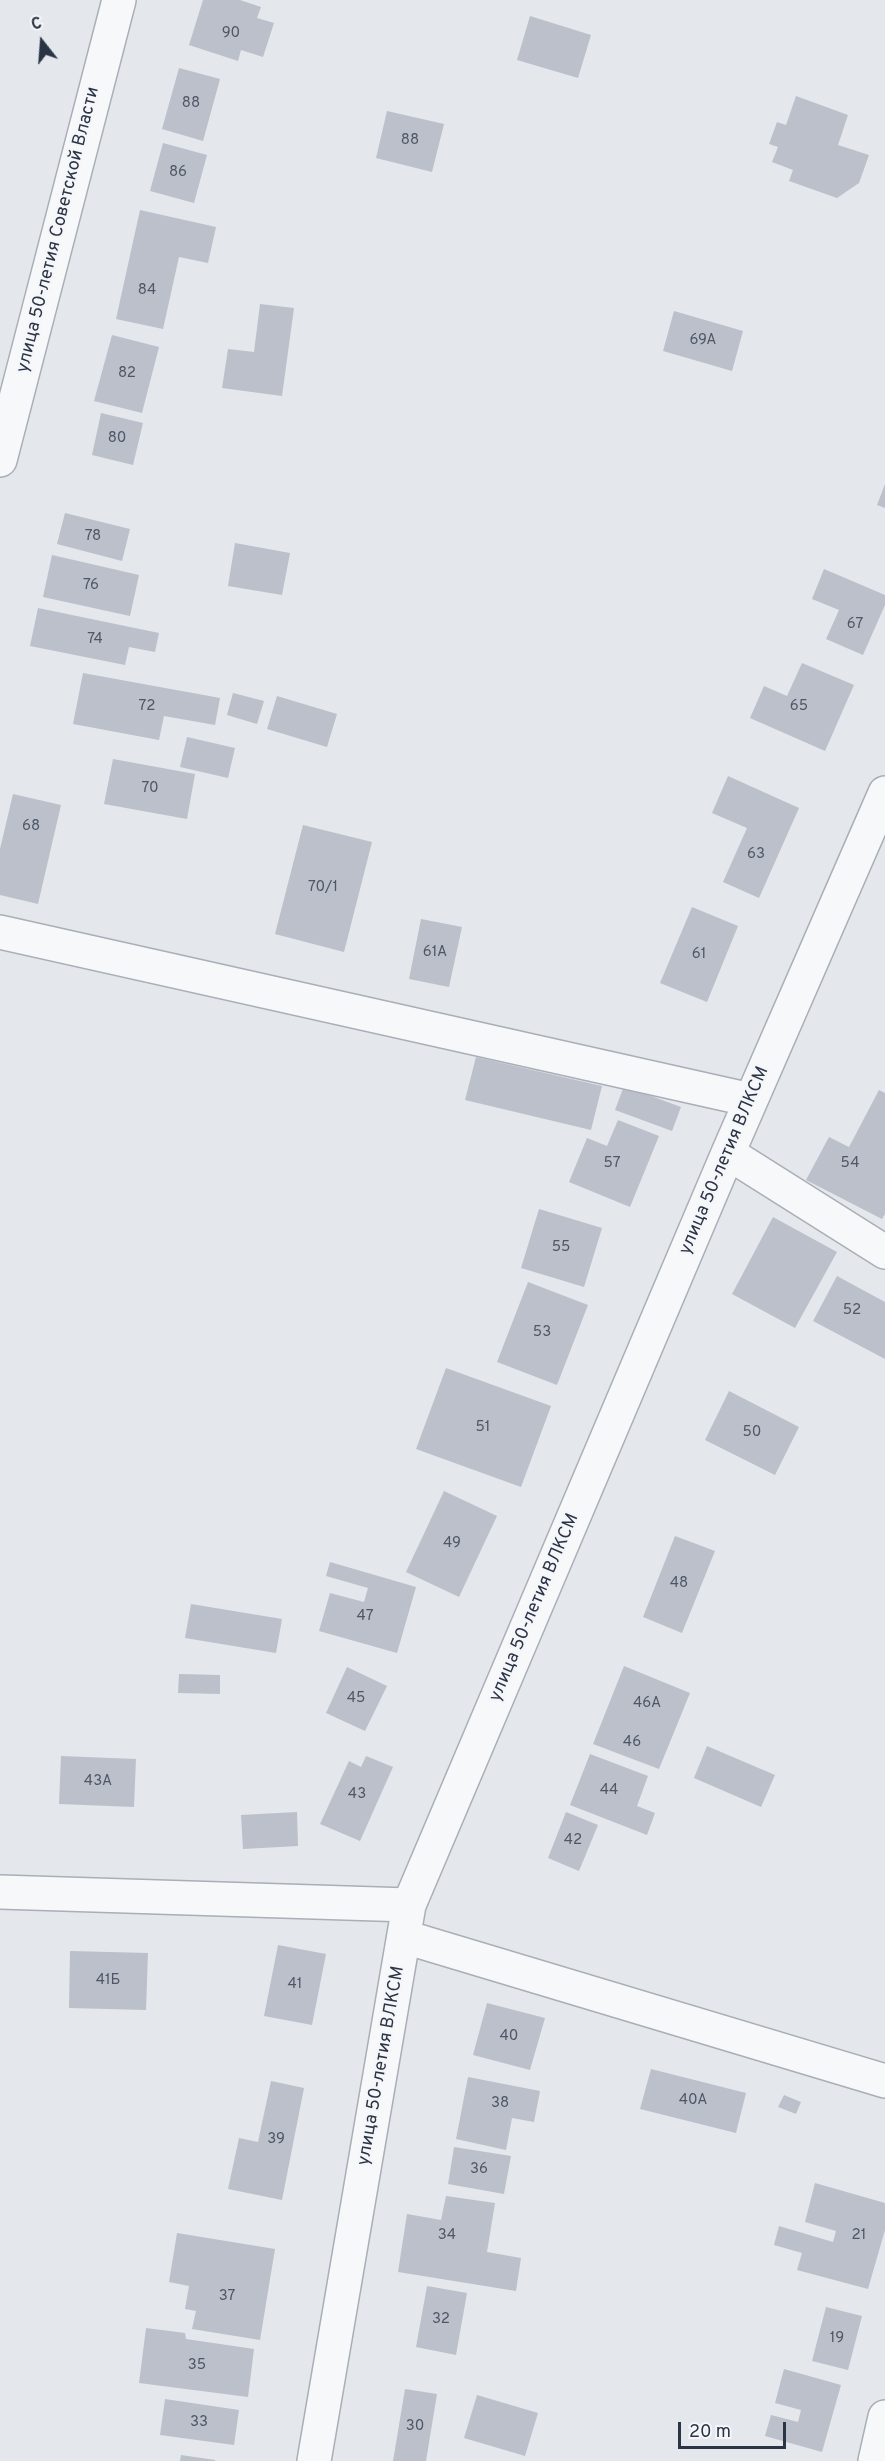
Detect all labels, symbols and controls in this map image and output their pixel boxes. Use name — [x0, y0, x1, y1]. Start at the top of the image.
north arrow — [12, 12, 72, 72]
text: С — [29, 14, 45, 36]
house number: 90 — [222, 25, 240, 43]
street label: улица 50-летия Советской Власти — [13, 85, 105, 375]
house number: 88 — [182, 95, 200, 113]
house number: 88 — [401, 132, 419, 150]
house number: 86 — [169, 164, 187, 182]
house number: 84 — [138, 282, 156, 300]
house number: 69А — [690, 332, 716, 350]
house number: 82 — [118, 365, 136, 383]
house number: 80 — [108, 430, 126, 448]
house number: 78 — [85, 528, 101, 546]
house number: 76 — [83, 577, 99, 595]
house number: 67 — [847, 616, 863, 634]
house number: 74 — [87, 631, 103, 649]
house number: 72 — [139, 698, 155, 716]
house number: 65 — [790, 698, 808, 716]
house number: 70 — [141, 780, 159, 798]
house number: 68 — [22, 818, 40, 836]
house number: 63 — [747, 846, 765, 864]
house number: 70/1 — [308, 879, 338, 897]
house number: 61А — [423, 944, 447, 962]
house number: 61 — [692, 946, 706, 964]
street label: улица 50-летия ВЛКСМ — [676, 1064, 774, 1258]
house number: 57 — [604, 1155, 620, 1173]
house number: 54 — [841, 1155, 859, 1173]
house number: 55 — [552, 1239, 570, 1257]
house number: 52 — [843, 1302, 861, 1320]
house number: 53 — [533, 1324, 551, 1342]
house number: 51 — [476, 1419, 490, 1437]
house number: 50 — [743, 1424, 761, 1442]
street label: улица 50-летия ВЛКСМ — [486, 1511, 584, 1705]
house number: 49 — [443, 1535, 461, 1553]
house number: 48 — [670, 1575, 688, 1593]
house number: 47 — [357, 1608, 373, 1626]
house number: 45 — [347, 1690, 365, 1708]
house number: 46А — [633, 1695, 661, 1713]
house number: 46 — [623, 1734, 641, 1752]
house number: 43А — [84, 1773, 112, 1791]
house number: 44 — [600, 1782, 618, 1800]
house number: 43 — [348, 1786, 366, 1804]
house number: 42 — [564, 1832, 582, 1850]
street label: улица 50-летия ВЛКСМ — [354, 1965, 410, 2167]
house number: 41Б — [96, 1972, 120, 1990]
house number: 41 — [288, 1976, 302, 1994]
house number: 40 — [500, 2028, 518, 2046]
house number: 40А — [679, 2092, 707, 2110]
house number: 38 — [491, 2095, 509, 2113]
house number: 39 — [267, 2131, 285, 2149]
house number: 36 — [470, 2161, 488, 2179]
house number: 34 — [438, 2227, 456, 2245]
house number: 21 — [852, 2227, 866, 2245]
house number: 37 — [219, 2288, 235, 2306]
house number: 32 — [432, 2311, 450, 2329]
house number: 19 — [830, 2330, 844, 2348]
house number: 35 — [188, 2357, 206, 2375]
scale bar — [681, 2410, 789, 2448]
house number: 33 — [190, 2414, 208, 2432]
house number: 30 — [406, 2418, 424, 2436]
text: 20 m — [689, 2421, 731, 2444]

